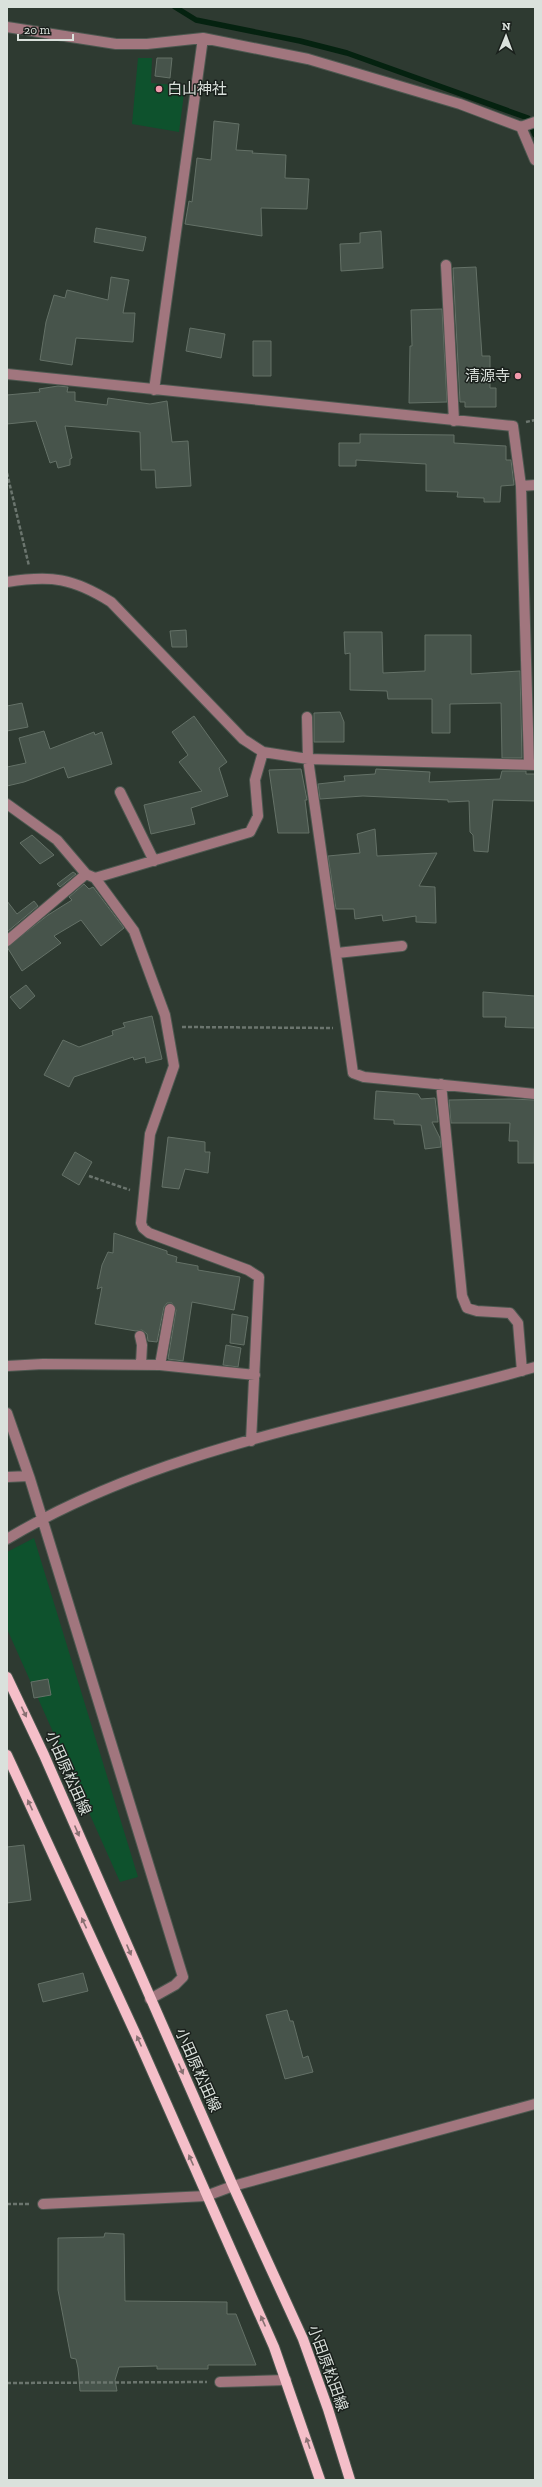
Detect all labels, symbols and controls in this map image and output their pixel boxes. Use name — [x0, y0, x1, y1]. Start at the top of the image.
scale bar — [18, 16, 73, 42]
north arrow — [486, 16, 526, 56]
text: N — [502, 20, 511, 33]
text: 20 m — [24, 23, 51, 37]
place label: 白山神社 — [167, 80, 227, 98]
marker: 白山神社 — [154, 84, 164, 94]
place label: 清源寺 — [465, 367, 510, 385]
marker: 清源寺 — [513, 371, 523, 381]
one-way arrow — [21, 1706, 27, 1718]
street label: 小田原松田線 — [41, 1728, 95, 1818]
one-way arrow — [27, 1799, 33, 1811]
one-way arrow — [75, 1825, 81, 1837]
one-way arrow — [81, 1917, 87, 1929]
one-way arrow — [126, 1944, 132, 1956]
street label: 小田原松田線 — [171, 2025, 225, 2115]
one-way arrow — [136, 2035, 142, 2047]
one-way arrow — [178, 2063, 184, 2075]
one-way arrow — [188, 2155, 194, 2166]
one-way arrow — [260, 2315, 266, 2327]
street label: 小田原松田線 — [304, 2323, 352, 2413]
one-way arrow — [305, 2436, 311, 2448]

